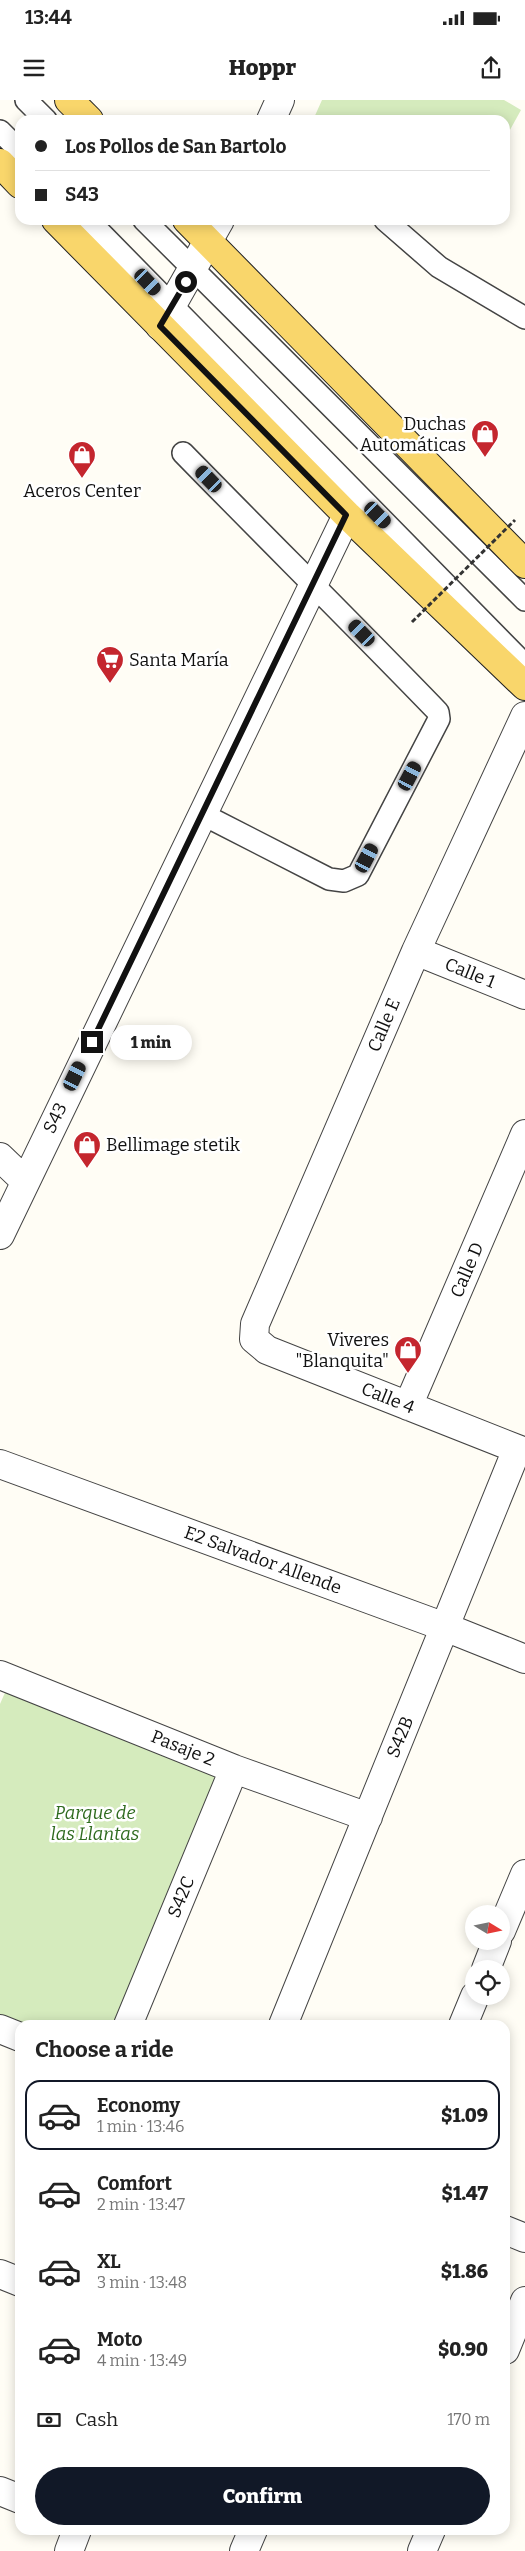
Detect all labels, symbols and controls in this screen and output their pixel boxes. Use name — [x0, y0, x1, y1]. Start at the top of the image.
text: 13:44 — [25, 6, 72, 29]
icon: menu — [20, 54, 48, 82]
text: Hoppr — [229, 54, 296, 81]
icon: share — [477, 54, 505, 82]
text: Los Pollos de San Bartolo — [65, 135, 287, 158]
text: S43 — [65, 183, 99, 206]
car — [132, 266, 163, 298]
route start — [175, 271, 197, 293]
place label: Duchas Automáticas — [360, 413, 466, 456]
shop icon: Duchas Automáticas — [470, 419, 500, 458]
shop icon: Aceros Center — [67, 440, 97, 479]
car — [193, 463, 224, 495]
place label: Aceros Center — [23, 480, 141, 502]
car — [362, 499, 393, 531]
car — [346, 617, 377, 649]
supermarket icon: Santa María — [95, 645, 125, 684]
place label: Santa María — [129, 649, 229, 671]
car — [396, 759, 423, 793]
car — [353, 841, 380, 875]
street label: Calle 1 — [442, 953, 499, 993]
street label: Calle E — [363, 995, 405, 1055]
callout: 1 min — [110, 1024, 192, 1060]
route end — [81, 1031, 103, 1053]
text: 1 min — [131, 1033, 171, 1052]
car — [61, 1059, 88, 1093]
street label: S43 — [38, 1099, 72, 1137]
shop icon: Bellimage stetik — [72, 1130, 102, 1169]
place label: Bellimage stetik — [106, 1134, 241, 1156]
street label: Calle D — [446, 1239, 488, 1301]
place label: Viveres "Blanquita" — [295, 1329, 389, 1372]
shop icon: Viveres "Blanquita" — [393, 1335, 423, 1374]
street label: Calle 4 — [358, 1377, 418, 1419]
street label: E2 Salvador Allende — [181, 1521, 345, 1599]
street label: S42B — [382, 1713, 418, 1761]
street label: Pasaje 2 — [148, 1725, 218, 1771]
park label: Parque de las Llantas — [51, 1802, 140, 1845]
street label: S42C — [163, 1873, 199, 1921]
north arrow — [465, 1905, 510, 1950]
map controls — [465, 1905, 510, 2005]
button: locate — [465, 1960, 510, 2005]
text: Choose a ride — [35, 2036, 174, 2063]
icon: car — [37, 2093, 82, 2138]
text: Economy — [97, 2094, 180, 2117]
text: $1.09 — [441, 2104, 488, 2127]
text: 1 min · 13:46 — [97, 2117, 184, 2136]
icon: car — [37, 2171, 82, 2216]
text: Comfort — [97, 2172, 172, 2195]
text: $1.47 — [442, 2182, 488, 2205]
text: 2 min · 13:47 — [97, 2195, 185, 2214]
icon: car — [37, 2249, 82, 2294]
text: XL — [97, 2250, 121, 2273]
text: $1.86 — [441, 2260, 488, 2283]
text: 3 min · 13:48 — [97, 2273, 187, 2292]
icon: car — [37, 2327, 82, 2372]
text: Moto — [97, 2328, 143, 2351]
text: $0.90 — [438, 2338, 488, 2361]
text: 4 min · 13:49 — [97, 2351, 187, 2370]
icon: cash — [35, 2406, 63, 2434]
text: Cash — [75, 2408, 118, 2431]
text: 170 m — [447, 2410, 490, 2429]
button: Confirm — [35, 2467, 490, 2525]

